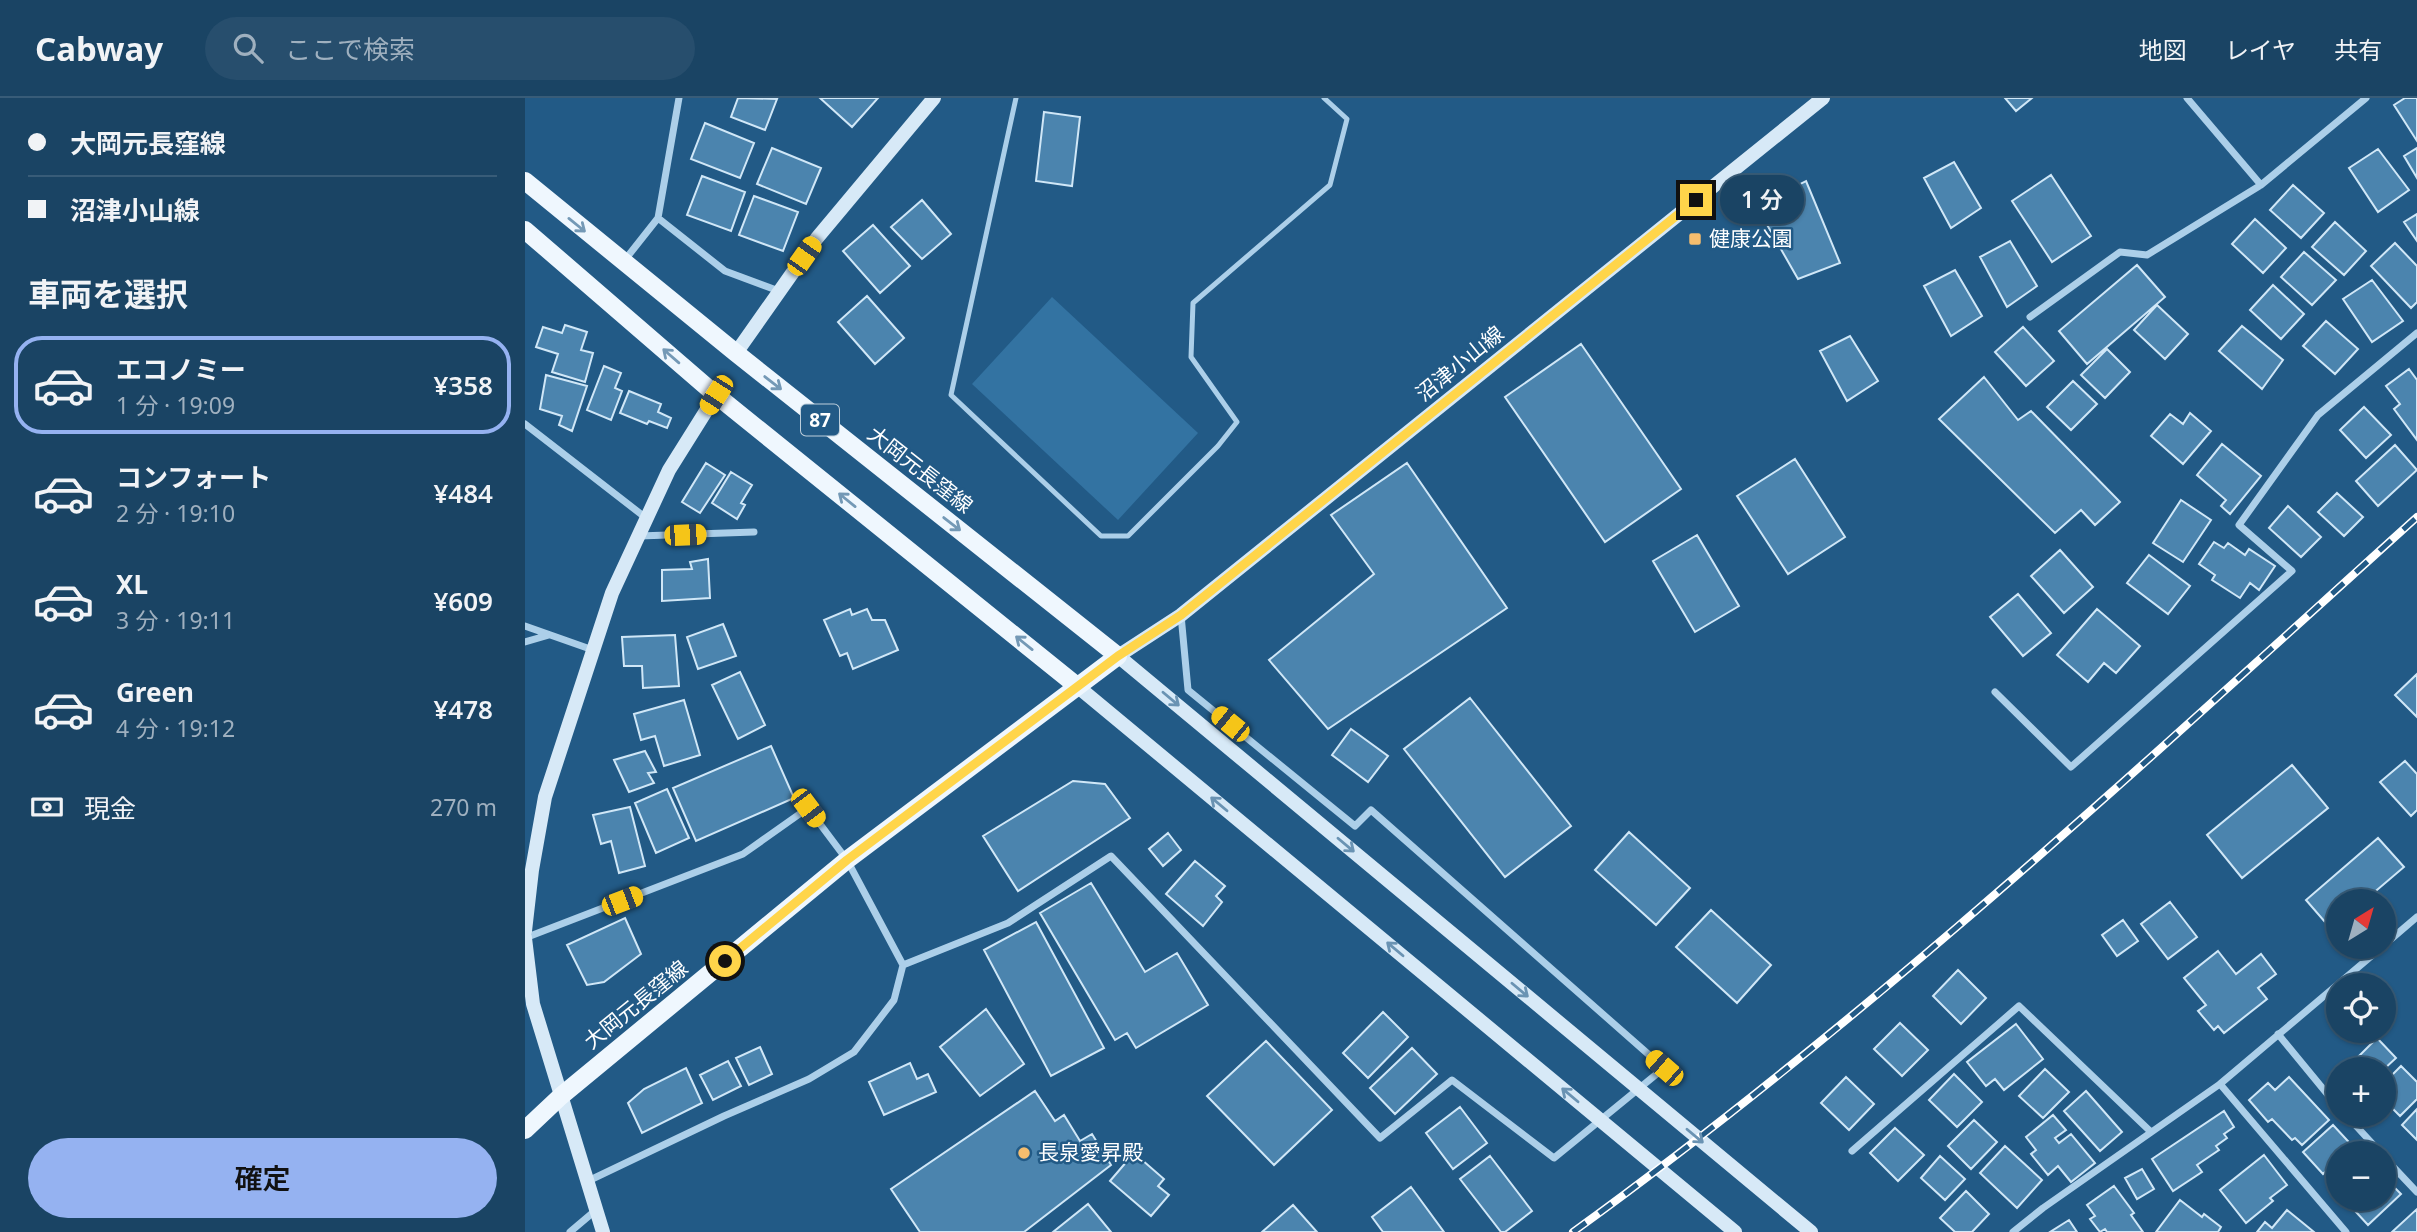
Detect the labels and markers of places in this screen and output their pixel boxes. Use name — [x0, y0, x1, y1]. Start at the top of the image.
place label: 健康公園 — [1709, 224, 1793, 252]
marker: 健康公園 — [1687, 231, 1703, 247]
place label: 長泉愛昇殿 — [1038, 1138, 1143, 1166]
marker: 長泉愛昇殿 — [1016, 1145, 1032, 1161]

